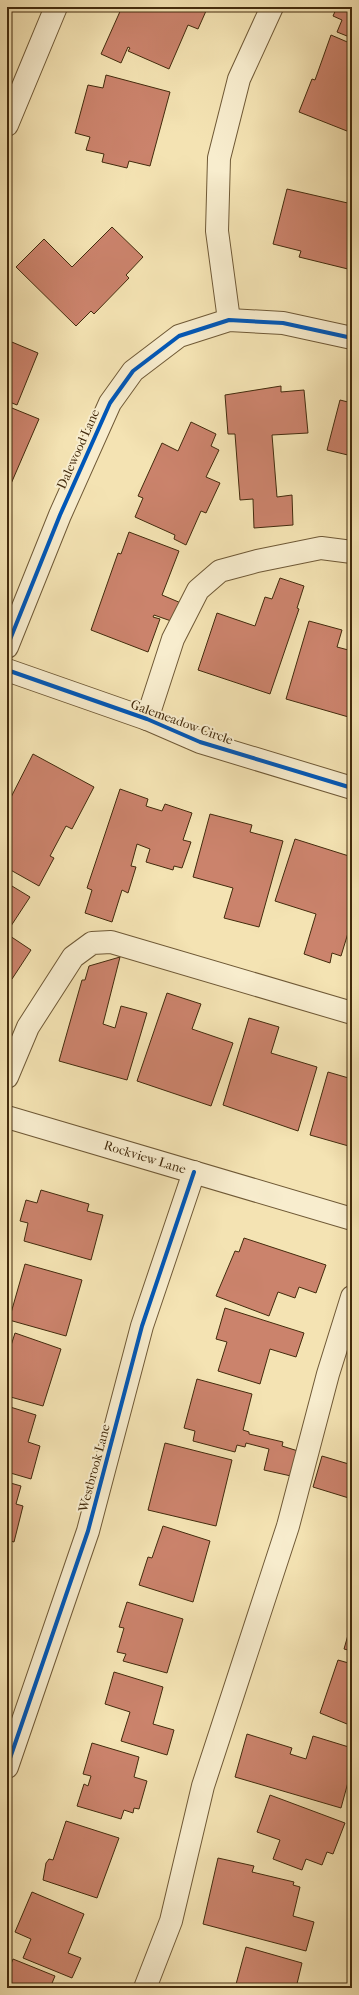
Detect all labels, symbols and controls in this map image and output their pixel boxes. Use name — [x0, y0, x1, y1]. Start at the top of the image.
street label: Dalewood Lane — [54, 406, 103, 491]
street label: Galemeadow Circle — [129, 697, 236, 748]
street label: Rockview Lane — [102, 1137, 188, 1177]
street label: Westbrook Lane — [75, 1422, 113, 1515]

